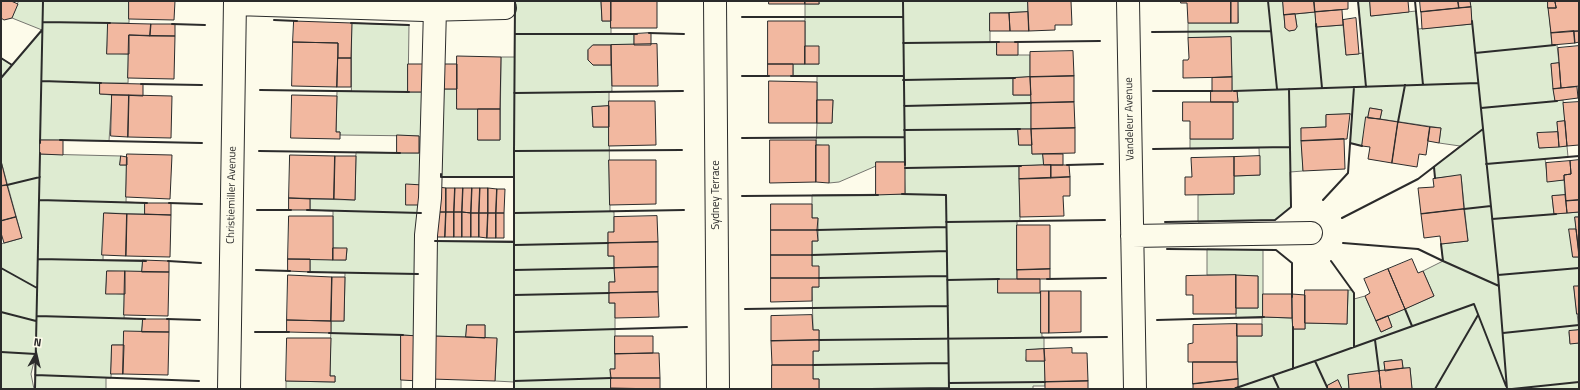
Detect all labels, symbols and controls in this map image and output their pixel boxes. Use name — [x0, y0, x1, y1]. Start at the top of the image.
street label: Vandeleur Avenue — [1123, 77, 1137, 161]
street label: Christiemiller Avenue — [225, 146, 239, 244]
street label: Sydney Terrace — [709, 160, 723, 230]
north arrow — [16, 334, 56, 374]
text: N — [33, 334, 43, 351]

